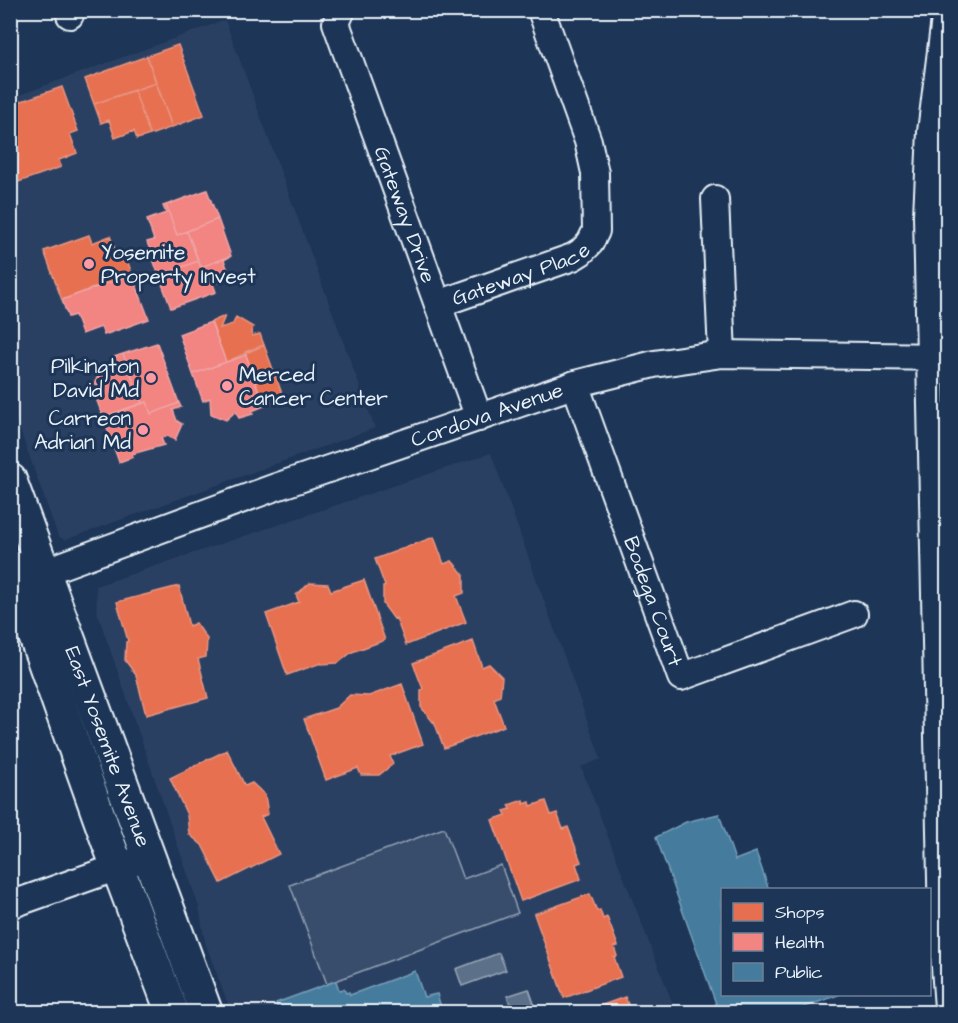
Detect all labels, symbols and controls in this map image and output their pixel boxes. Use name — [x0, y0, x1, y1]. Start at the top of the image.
street label: Gateway Drive — [367, 142, 443, 287]
street label: Gateway Place — [448, 236, 597, 313]
place label: Yosemite Property Invest — [101, 238, 256, 293]
marker: Yosemite Property Invest — [82, 257, 96, 271]
place label: Pilkington David Md — [51, 352, 139, 405]
place label: Merced Cancer Center — [239, 360, 388, 413]
marker: Pilkington David Md — [144, 371, 158, 385]
street label: Cordova Avenue — [407, 375, 567, 454]
marker: Merced Cancer Center — [220, 379, 234, 393]
place label: Carreon Adrian Md — [34, 404, 131, 457]
marker: Carreon Adrian Md — [136, 423, 150, 437]
street label: Bodega Court — [617, 532, 691, 671]
street label: East Yosemite Avenue — [58, 642, 158, 851]
legend — [721, 888, 931, 996]
text: Shops — [775, 900, 825, 925]
text: Health — [775, 930, 824, 955]
text: Public — [775, 960, 823, 985]

